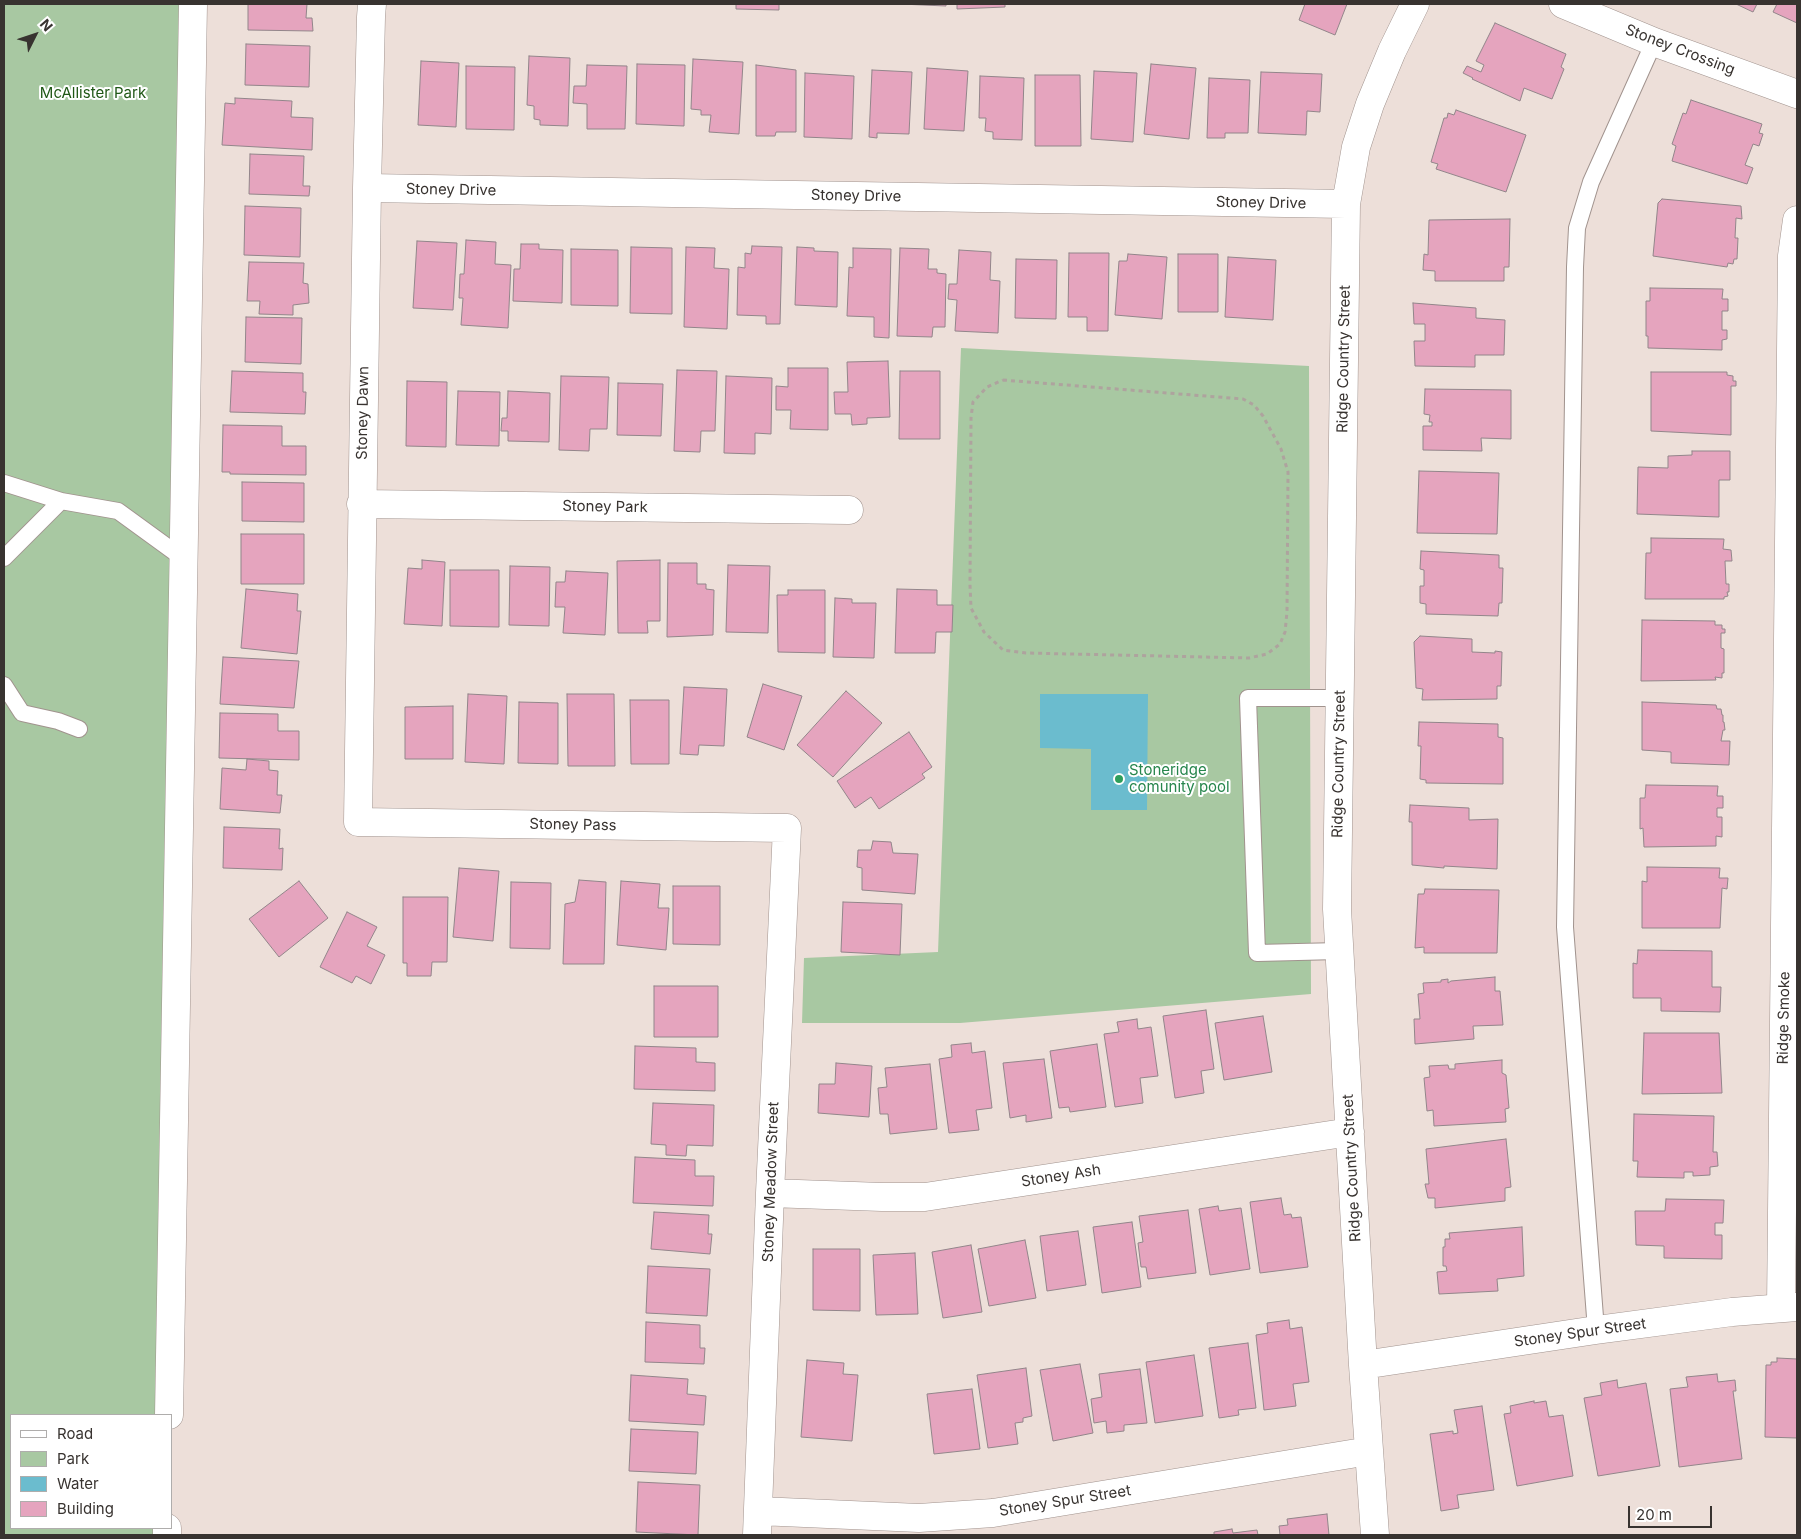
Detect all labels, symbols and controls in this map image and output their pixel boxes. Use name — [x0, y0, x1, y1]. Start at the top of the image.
north arrow — [10, 10, 60, 60]
text: N — [37, 15, 57, 34]
street label: Stoney Crossing — [1623, 21, 1737, 79]
park label: McAllister Park — [40, 84, 146, 102]
street label: Stoney Drive — [406, 180, 496, 200]
street label: Stoney Drive — [811, 186, 901, 206]
street label: Stoney Drive — [1216, 193, 1306, 213]
street label: Ridge Country Street — [1334, 285, 1354, 433]
street label: Stoney Dawn — [353, 366, 373, 460]
street label: Stoney Park — [562, 497, 648, 517]
street label: Ridge Country Street — [1329, 690, 1349, 838]
place label: Stoneridge comunity pool — [1129, 761, 1230, 796]
marker: Stoneridge comunity pool — [1113, 773, 1125, 785]
street label: Stoney Pass — [529, 815, 617, 835]
street label: Ridge Smoke — [1774, 971, 1794, 1065]
street label: Ridge Country Street — [1339, 1094, 1365, 1242]
street label: Stoney Meadow Street — [759, 1101, 783, 1263]
street label: Stoney Ash — [1020, 1161, 1102, 1191]
street label: Stoney Spur Street — [1513, 1315, 1647, 1351]
legend — [10, 1414, 172, 1529]
text: Road — [57, 1424, 93, 1443]
text: Park — [57, 1449, 89, 1468]
text: Water — [57, 1474, 99, 1493]
street label: Stoney Spur Street — [998, 1482, 1132, 1520]
scale bar — [1631, 1496, 1715, 1528]
text: Building — [57, 1499, 114, 1518]
text: 20 m — [1636, 1505, 1672, 1524]

